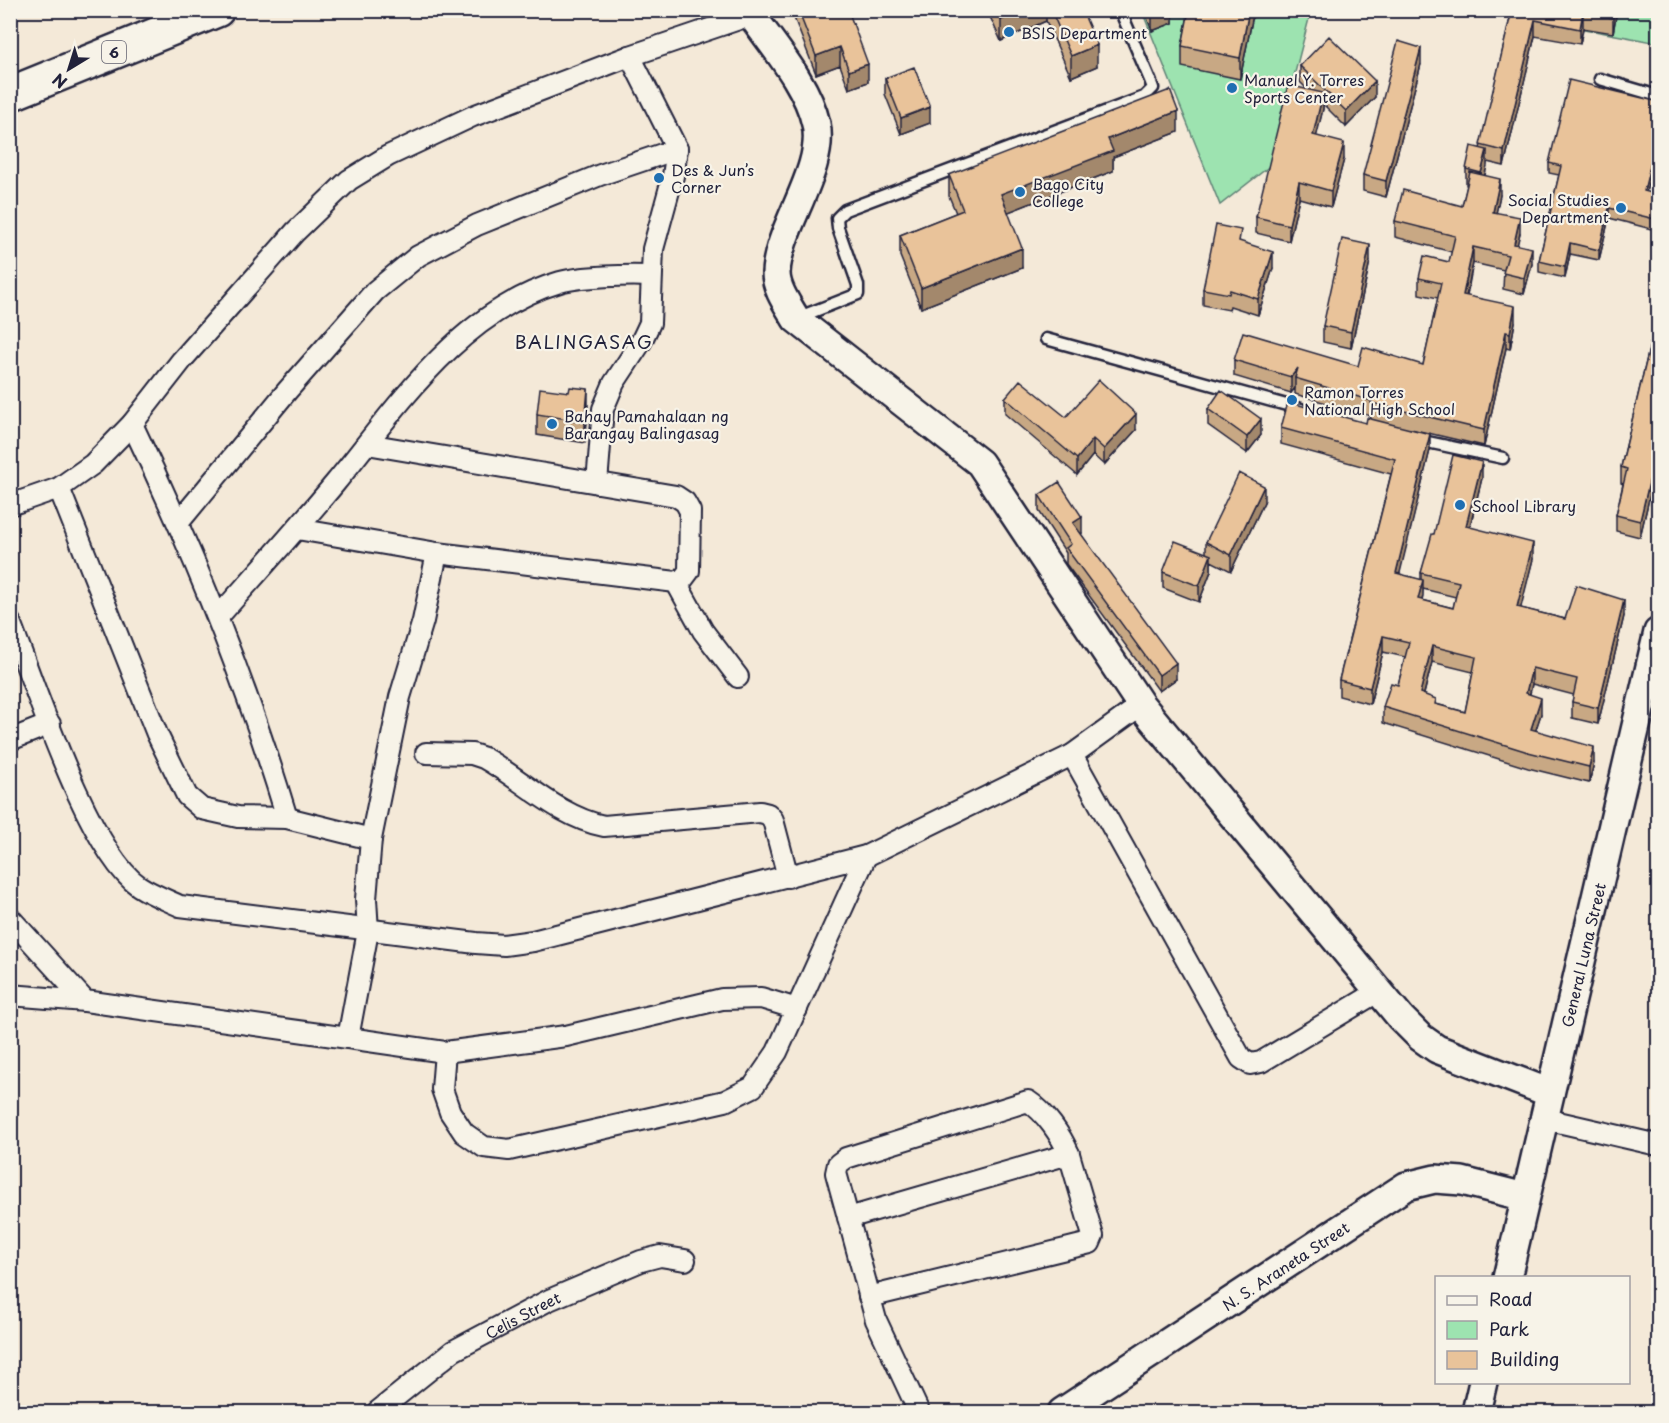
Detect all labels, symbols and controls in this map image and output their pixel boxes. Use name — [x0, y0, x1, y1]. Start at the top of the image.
place label: BSIS Department — [1021, 21, 1147, 44]
marker: BSIS Department — [1002, 25, 1016, 39]
north arrow — [39, 39, 99, 99]
road number: 6 — [102, 41, 126, 63]
text: N — [47, 68, 72, 95]
place label: Manuel Y. Torres Sports Center — [1244, 68, 1364, 108]
marker: Manuel Y. Torres Sports Center — [1225, 81, 1239, 95]
place label: Des & Jun’s Corner — [671, 158, 754, 198]
marker: Des & Jun’s Corner — [652, 171, 666, 185]
place label: Bago City College — [1032, 172, 1104, 212]
marker: Bago City College — [1013, 185, 1027, 199]
place label: Social Studies Department — [1508, 188, 1609, 228]
marker: Social Studies Department — [1614, 201, 1628, 215]
district label: BALINGASAG — [515, 328, 653, 355]
place label: Ramon Torres National High School — [1304, 380, 1455, 420]
marker: Ramon Torres National High School — [1285, 393, 1299, 407]
place label: Bahay Pamahalaan ng Barangay Balingasag — [564, 404, 729, 444]
marker: Bahay Pamahalaan ng Barangay Balingasag — [545, 417, 559, 431]
place label: School Library — [1472, 494, 1576, 517]
marker: School Library — [1453, 498, 1467, 512]
street label: General Luna Street — [1555, 880, 1611, 1029]
street label: N. S. Araneta Street — [1217, 1215, 1353, 1316]
legend — [1435, 1276, 1630, 1384]
street label: Celis Street — [481, 1285, 564, 1344]
text: Road — [1489, 1285, 1533, 1312]
text: Park — [1489, 1315, 1529, 1342]
text: Building — [1489, 1345, 1559, 1372]

